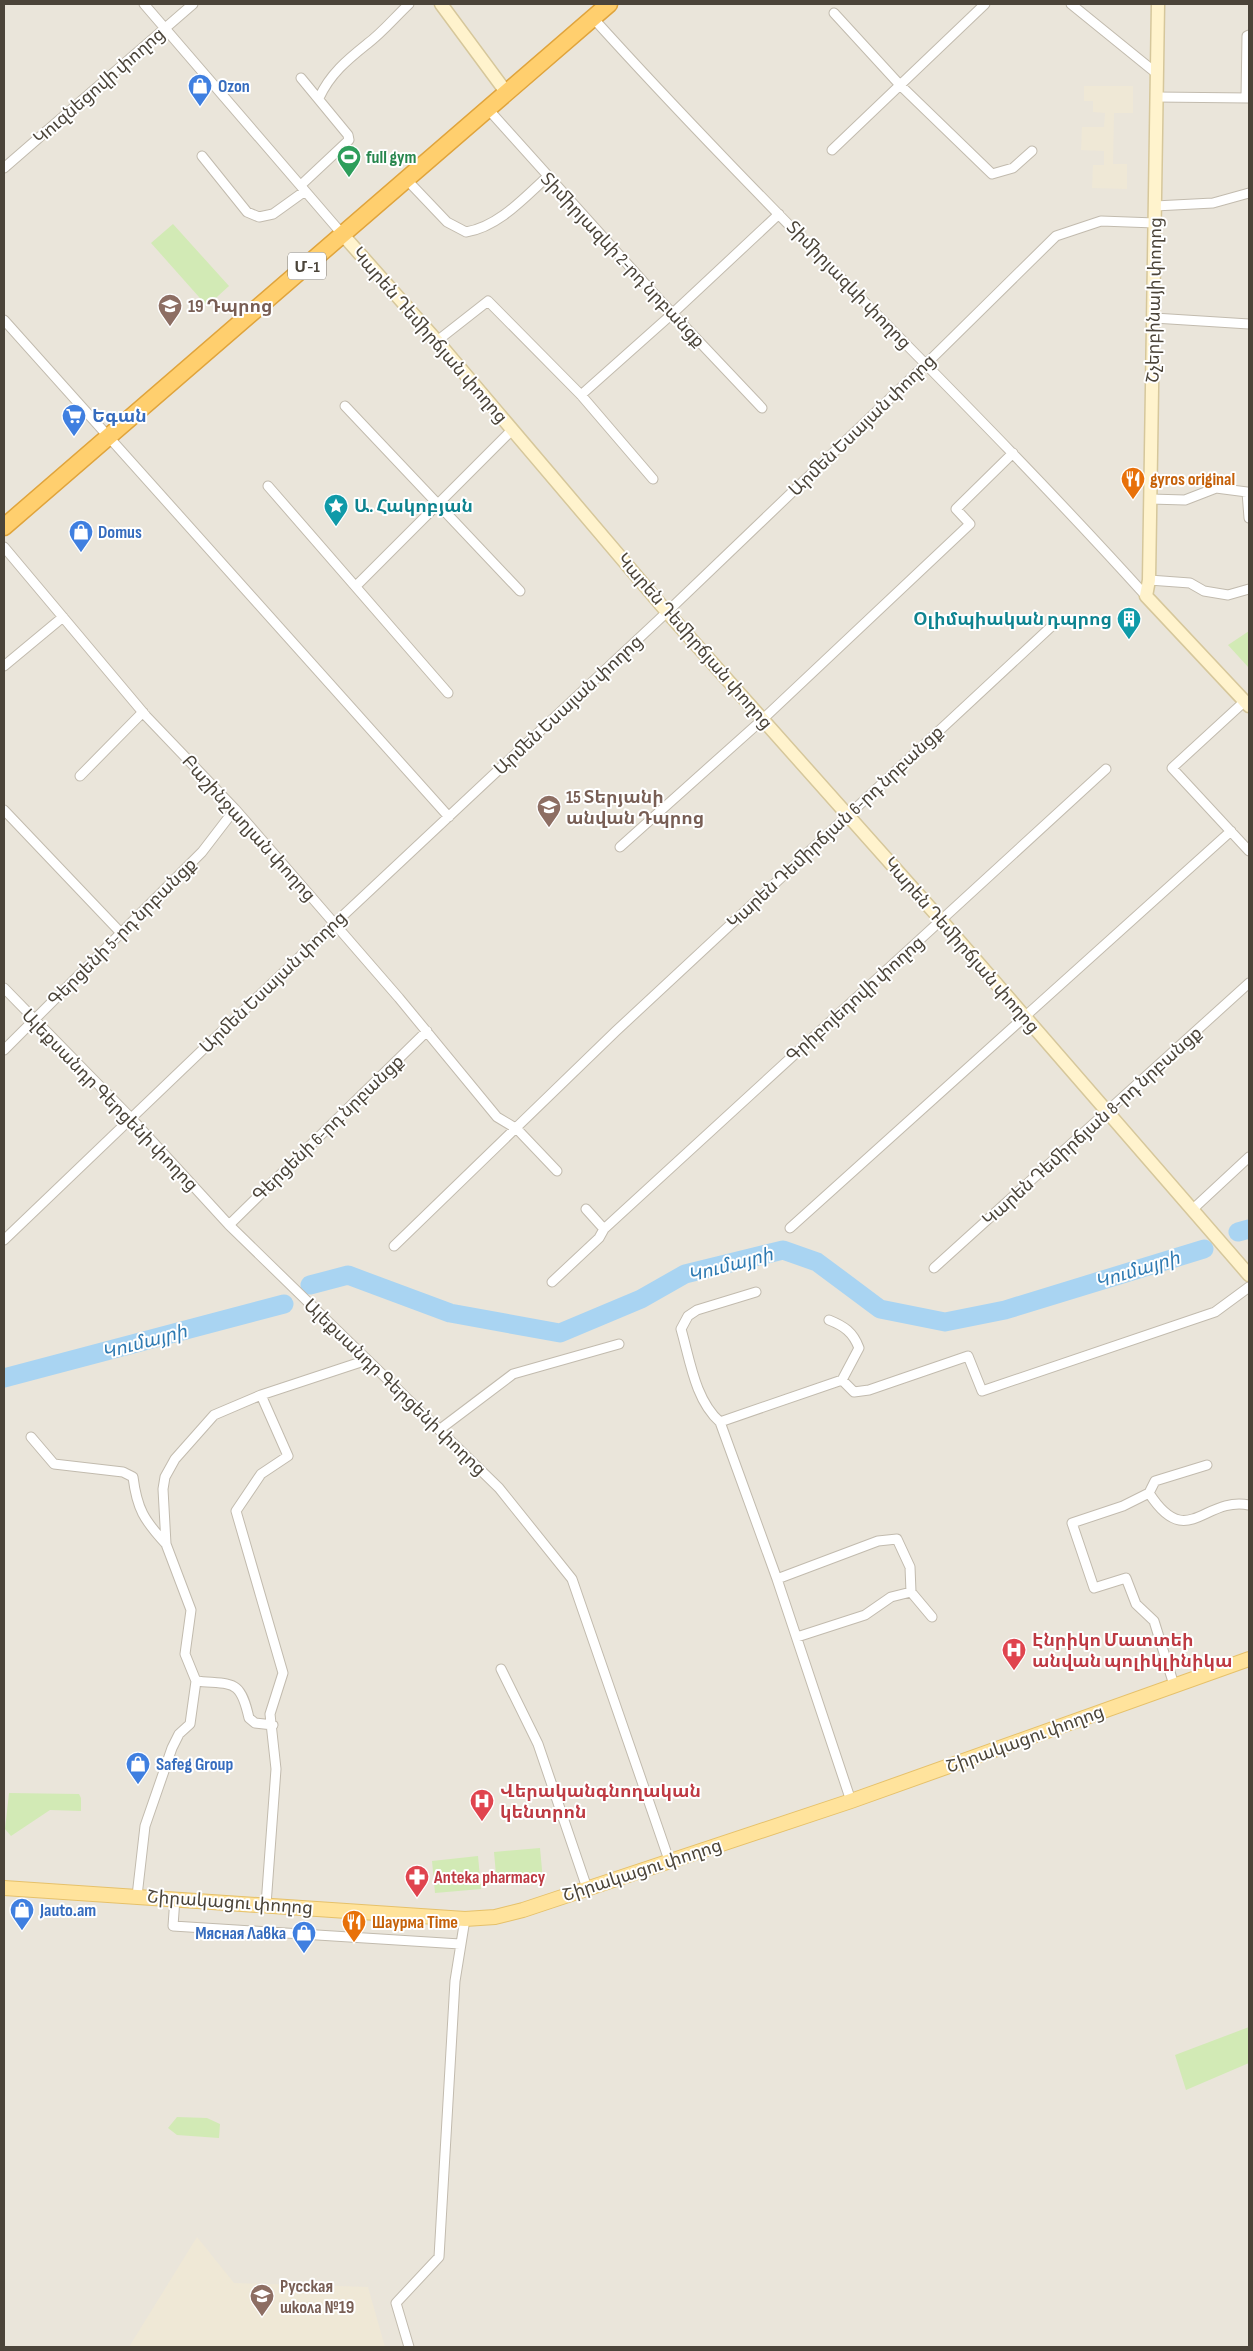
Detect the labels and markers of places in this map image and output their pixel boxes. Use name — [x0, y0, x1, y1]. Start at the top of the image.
shop icon: Ozon — [187, 73, 213, 107]
place label: Ozon — [218, 76, 250, 97]
sports icon: full gym — [336, 144, 362, 178]
place label: full gym — [366, 147, 416, 168]
school or university icon: 19 Դպրոց — [157, 293, 183, 327]
place label: 19 Դպրոց — [188, 296, 272, 317]
supermarket icon: Եգան — [61, 403, 87, 437]
place label: Եգան — [92, 406, 147, 427]
restaurant icon: gyros original — [1120, 466, 1146, 500]
place label: gyros original — [1150, 469, 1235, 490]
place icon: Ա. Հակոբյան — [323, 493, 349, 527]
place label: Ա. Հակոբյան — [354, 496, 473, 517]
shop icon: Domus — [68, 519, 94, 553]
place label: Domus — [98, 522, 142, 543]
building icon: Օլիմպիական դպրոց — [1116, 606, 1142, 640]
place label: Օլիմպիական դպրոց — [913, 609, 1112, 630]
place label: 15 Տերյանի անվան Դպրոց — [566, 787, 704, 829]
school or university icon: 15 Տերյանի անվան Դպրոց — [536, 794, 562, 828]
place label: Էնրիկո Մատտեի անվան պոլիկլինիկա — [1032, 1630, 1233, 1672]
hospital icon: Էնրիկո Մատտեի անվան պոլիկլինիկա — [1001, 1637, 1027, 1671]
shop icon: Safeg Group — [125, 1751, 151, 1785]
place label: Safeg Group — [156, 1754, 233, 1775]
place label: Վերականգնողական կենտրոն — [500, 1781, 701, 1823]
hospital icon: Վերականգնողական կենտրոն — [469, 1788, 495, 1822]
pharmacy icon: Anteka pharmacy — [404, 1864, 430, 1898]
place label: Anteka pharmacy — [433, 1867, 546, 1888]
shop icon: Jauto.am — [9, 1897, 35, 1931]
place label: Jauto.am — [39, 1900, 96, 1921]
restaurant icon: Шаурма Time — [341, 1909, 367, 1943]
place label: Шаурма Time — [372, 1912, 458, 1933]
shop icon: Мясная Лавка — [291, 1920, 317, 1954]
place label: Мясная Лавка — [195, 1923, 286, 1944]
place label: Русская школа №19 — [280, 2276, 354, 2318]
school or university icon: Русская школа №19 — [249, 2283, 275, 2317]

